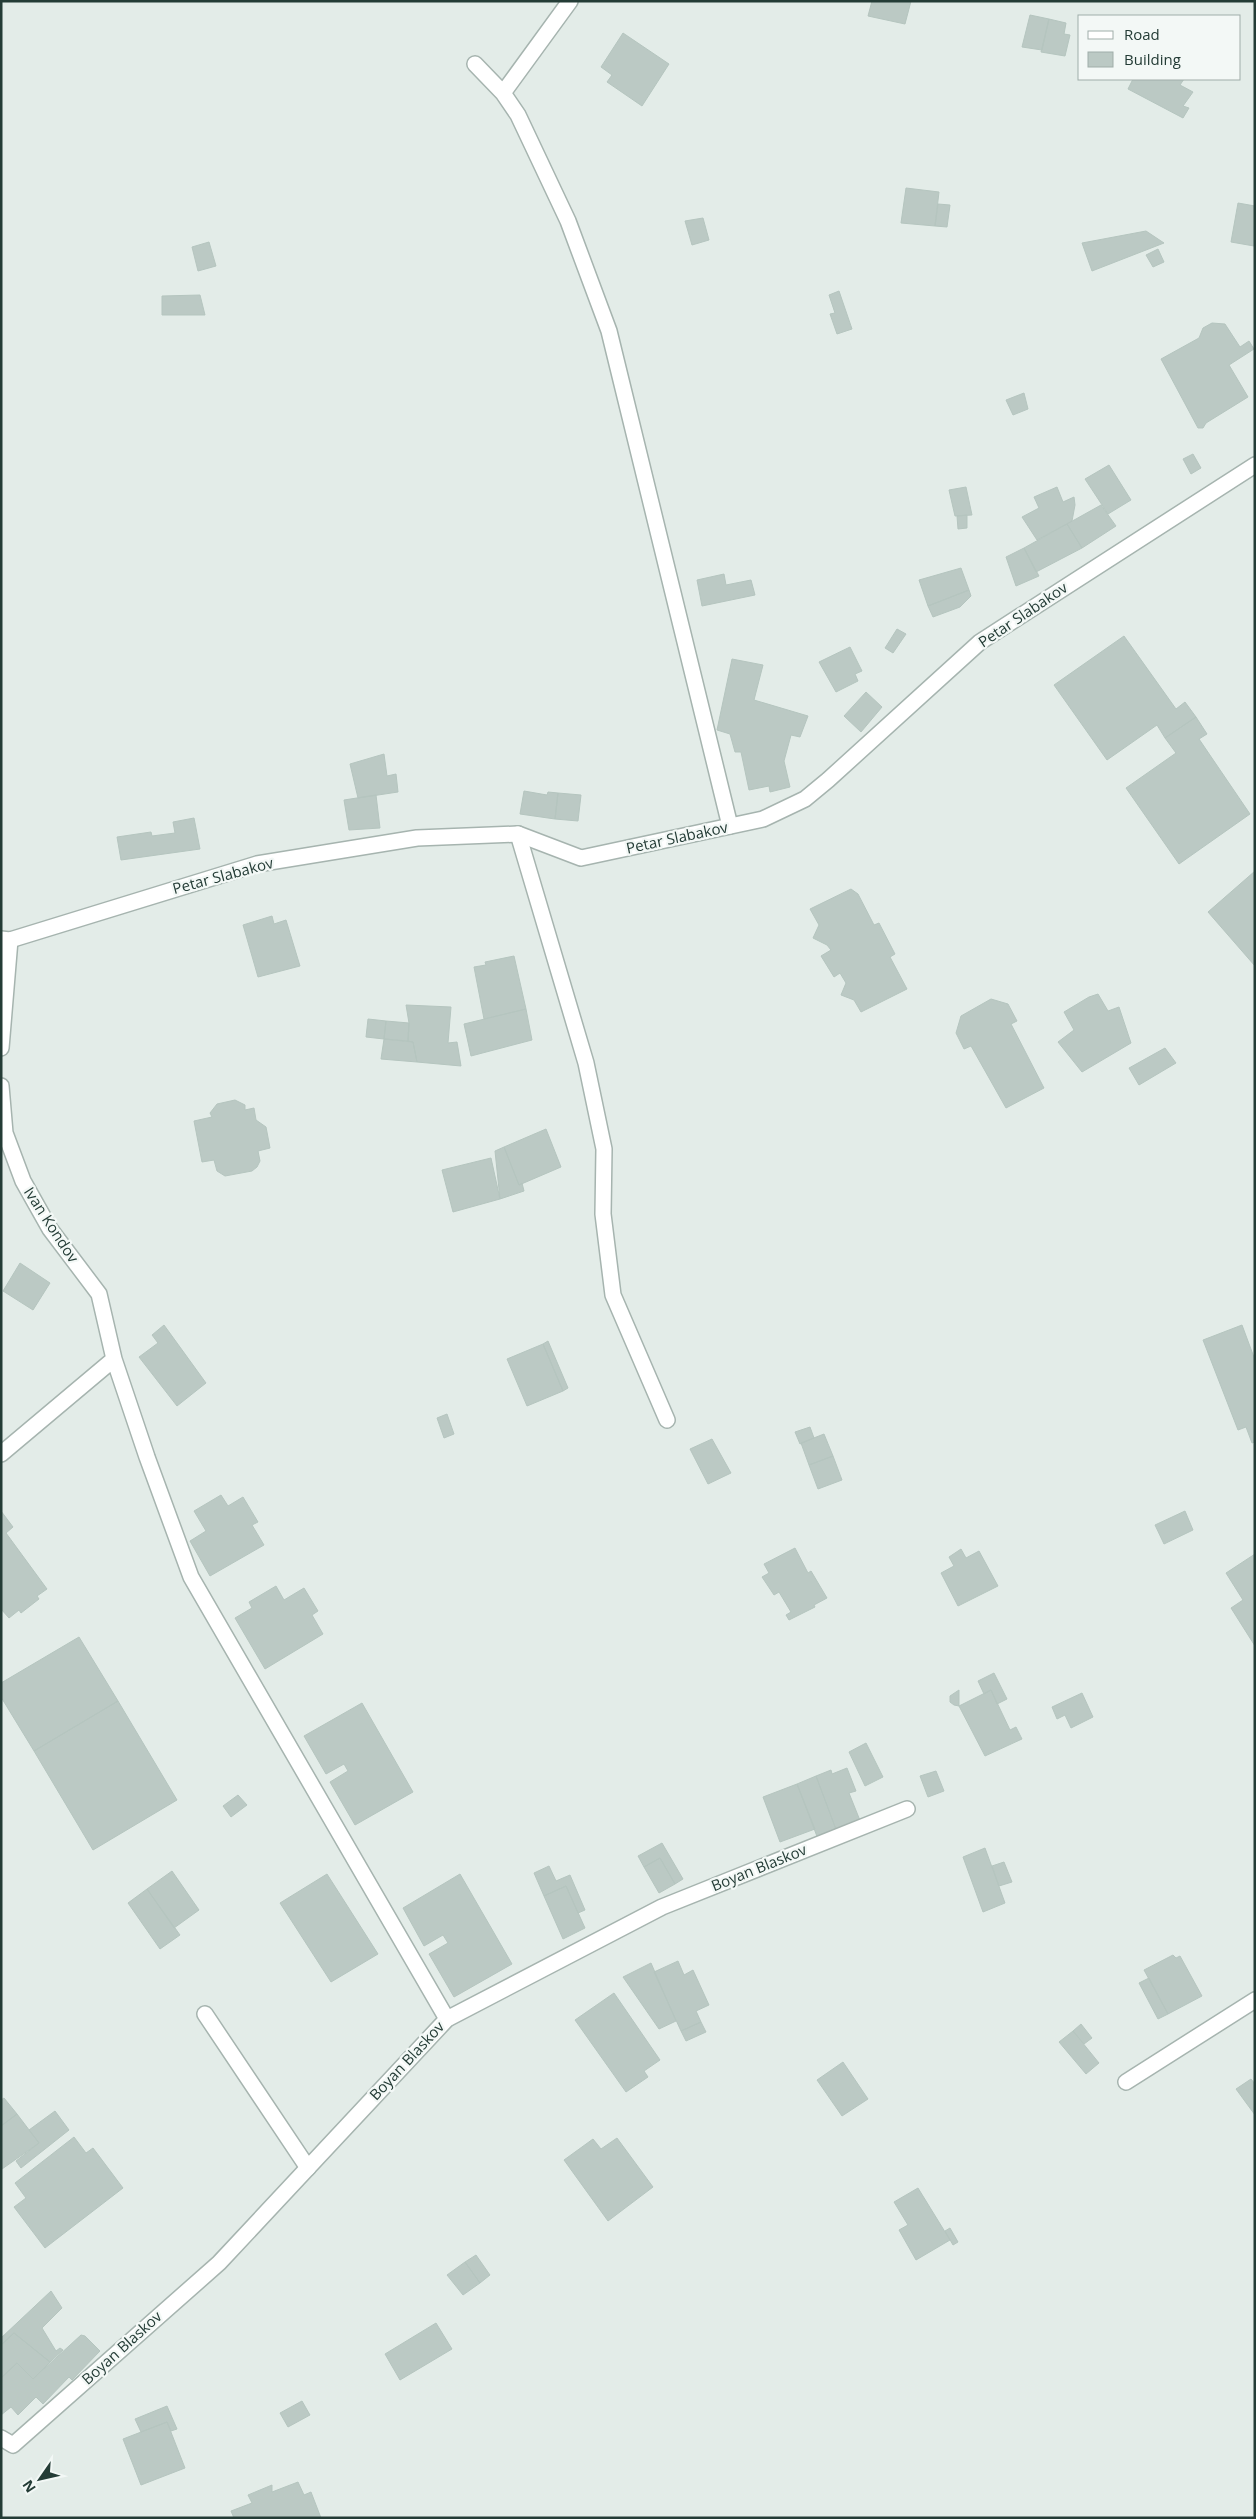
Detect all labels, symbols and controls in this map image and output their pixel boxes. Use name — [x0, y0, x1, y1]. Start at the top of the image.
legend — [1078, 15, 1241, 80]
text: Road — [1124, 24, 1160, 44]
text: Building — [1124, 49, 1181, 69]
street label: Petar Slabakov — [974, 577, 1071, 651]
street label: Petar Slabakov — [624, 816, 730, 858]
street label: Petar Slabakov — [170, 852, 276, 898]
street label: Ivan Kondov — [20, 1183, 84, 1266]
street label: Boyan Blaskov — [708, 1839, 810, 1895]
street label: Boyan Blaskov — [365, 2016, 448, 2104]
street label: Boyan Blaskov — [77, 2306, 166, 2388]
north arrow — [15, 2454, 65, 2504]
text: N — [18, 2477, 40, 2497]

